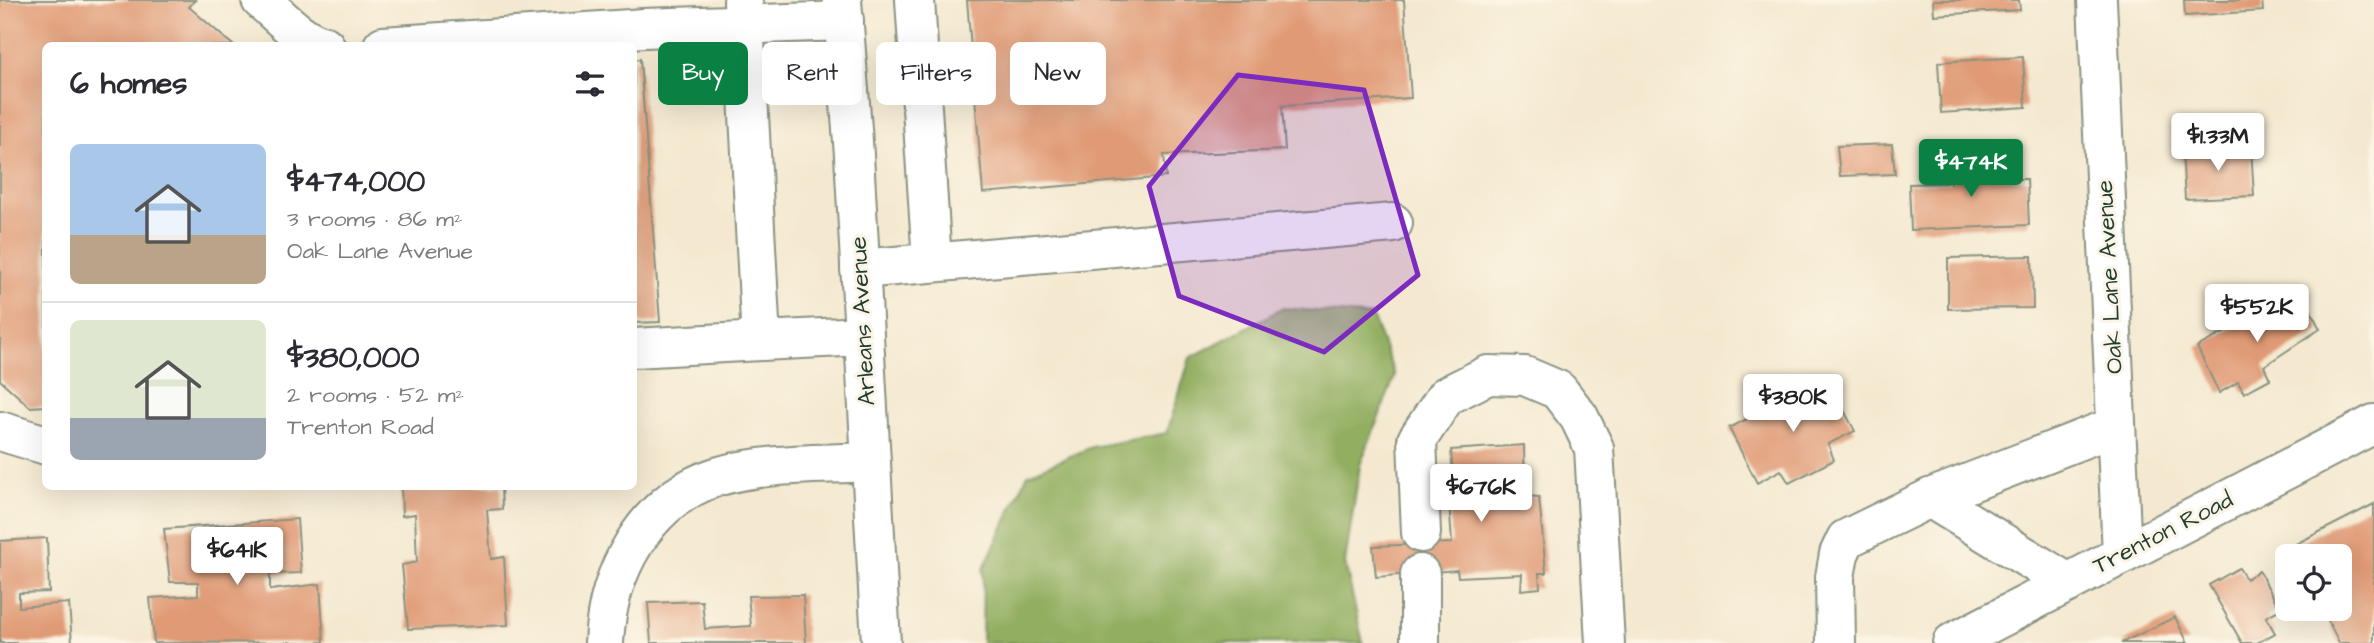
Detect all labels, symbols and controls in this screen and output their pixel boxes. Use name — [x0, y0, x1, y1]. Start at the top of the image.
chip: Buy — [658, 42, 748, 105]
chip: Rent — [762, 42, 862, 105]
chip: Filters — [876, 42, 996, 105]
chip: New — [1010, 42, 1106, 105]
text: 6 homes — [70, 63, 187, 105]
icon: filters — [571, 65, 609, 103]
pin: $1.33M — [2161, 114, 2275, 173]
text: $1.33M — [2187, 120, 2249, 152]
pin: $474K — [1922, 140, 2020, 199]
text: $474K — [1935, 146, 2007, 178]
text: $474,000 — [287, 161, 425, 203]
icon: home — [126, 172, 210, 256]
street label: Oak Lane Avenue — [2088, 179, 2132, 375]
text: 3 rooms · 86 m² — [287, 203, 463, 235]
text: Oak Lane Avenue — [287, 235, 473, 267]
street label: Arleans Avenue — [842, 236, 884, 406]
pin: $552K — [2208, 284, 2306, 344]
text: $552K — [2221, 291, 2293, 323]
text: $380,000 — [287, 337, 419, 379]
icon: home — [126, 348, 210, 432]
pin: $380K — [1744, 374, 1842, 434]
text: 2 rooms · 52 m² — [287, 379, 464, 411]
text: $380K — [1759, 381, 1827, 413]
text: Trenton Road — [287, 411, 434, 443]
pin: $676K — [1432, 464, 1530, 524]
text: $676K — [1446, 471, 1516, 503]
street label: Trenton Road — [2087, 483, 2239, 583]
pin: $641K — [188, 528, 286, 587]
text: $641K — [207, 534, 267, 566]
map controls — [2275, 544, 2352, 621]
button: locate — [2275, 544, 2352, 621]

